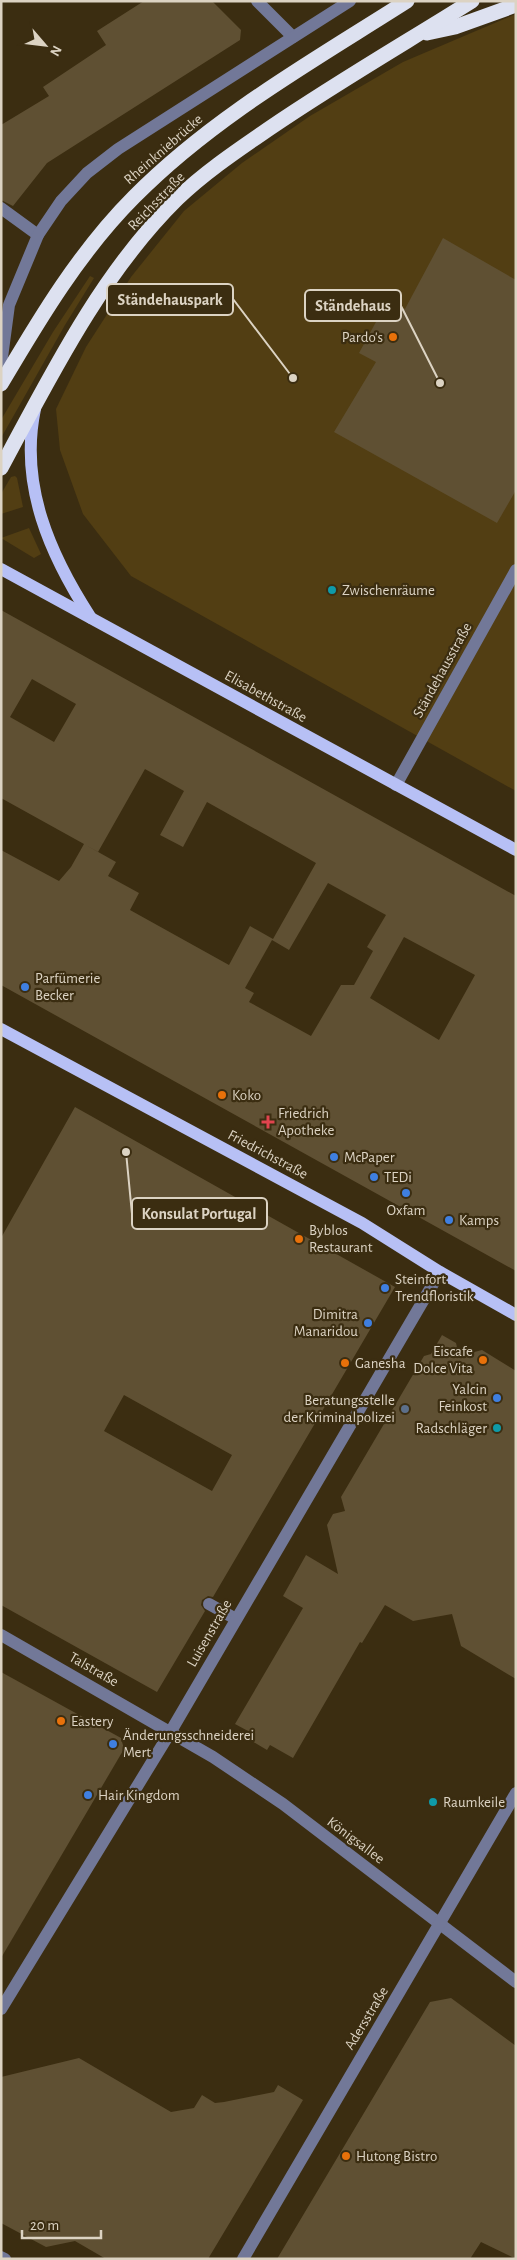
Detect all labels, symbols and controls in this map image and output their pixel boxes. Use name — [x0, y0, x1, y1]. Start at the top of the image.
north arrow — [20, 20, 70, 70]
text: N — [47, 43, 64, 58]
street label: Rheinkniebrücke — [121, 111, 206, 187]
street label: Reichsstraße — [125, 169, 188, 233]
callout: Ständehauspark — [107, 284, 233, 315]
callout: Ständehaus — [305, 290, 401, 321]
text: Ständehauspark — [117, 292, 223, 308]
text: Ständehaus — [315, 298, 391, 314]
place label: Pardo's — [342, 330, 383, 345]
marker: Pardo's — [387, 331, 399, 343]
place label: Zwischenräume — [342, 583, 435, 598]
marker: Zwischenräume — [326, 584, 338, 596]
street label: Ständehausstraße — [410, 620, 475, 720]
street label: Elisabethstraße — [222, 668, 309, 725]
place label: Parfümerie Becker — [35, 971, 100, 1003]
marker: Parfümerie Becker — [19, 981, 31, 993]
place label: Koko — [232, 1088, 261, 1103]
marker: Koko — [216, 1089, 228, 1101]
place label: Friedrich Apotheke — [278, 1106, 334, 1138]
marker: Friedrich Apotheke — [262, 1116, 274, 1128]
street label: Friedrichstraße — [225, 1127, 310, 1182]
place label: McPaper — [344, 1150, 395, 1165]
marker: McPaper — [328, 1151, 340, 1163]
place label: TEDi — [384, 1170, 412, 1185]
marker: TEDi — [368, 1171, 380, 1183]
marker: Oxfam — [400, 1187, 412, 1199]
callout: Konsulat Portugal — [132, 1198, 267, 1229]
place label: Oxfam — [386, 1203, 426, 1218]
text: Konsulat Portugal — [142, 1206, 256, 1222]
place label: Kamps — [459, 1213, 499, 1228]
marker: Kamps — [443, 1214, 455, 1226]
place label: Byblos Restaurant — [309, 1223, 373, 1255]
marker: Byblos Restaurant — [293, 1233, 305, 1245]
place label: Steinfort Trendfloristik — [395, 1272, 474, 1304]
marker: Steinfort Trendfloristik — [379, 1282, 391, 1294]
place label: Dimitra Manaridou — [294, 1307, 358, 1339]
marker: Dimitra Manaridou — [362, 1317, 374, 1329]
place label: Eiscafe Dolce Vita — [413, 1344, 473, 1376]
marker: Eiscafe Dolce Vita — [477, 1354, 489, 1366]
place label: Ganesha — [355, 1356, 406, 1371]
marker: Ganesha — [339, 1357, 351, 1369]
place label: Yalcin Feinkost — [438, 1382, 487, 1414]
marker: Yalcin Feinkost — [491, 1392, 503, 1404]
place label: Beratungsstelle der Kriminalpolizei — [284, 1393, 395, 1425]
marker: Beratungsstelle der Kriminalpolizei — [399, 1403, 411, 1415]
place label: Radschläger — [415, 1421, 487, 1436]
marker: Radschläger — [491, 1422, 503, 1434]
street label: Luisenstraße — [184, 1597, 235, 1669]
street label: Talstraße — [67, 1649, 121, 1690]
place label: Eastery — [71, 1714, 114, 1729]
marker: Eastery — [55, 1715, 67, 1727]
place label: Änderungsschneiderei Mert — [123, 1727, 254, 1760]
marker: Änderungsschneiderei Mert — [107, 1738, 119, 1750]
place label: Hair Kingdom — [98, 1788, 180, 1803]
marker: Hair Kingdom — [82, 1789, 94, 1801]
place label: Raumkeile — [443, 1795, 505, 1810]
marker: Raumkeile — [427, 1796, 439, 1808]
street label: Königsallee — [324, 1814, 387, 1867]
street label: Adersstraße — [342, 1984, 391, 2052]
place label: Hutong Bistro — [356, 2149, 437, 2164]
marker: Hutong Bistro — [340, 2150, 352, 2162]
scale bar — [22, 2208, 101, 2240]
text: 20 m — [30, 2218, 59, 2233]

